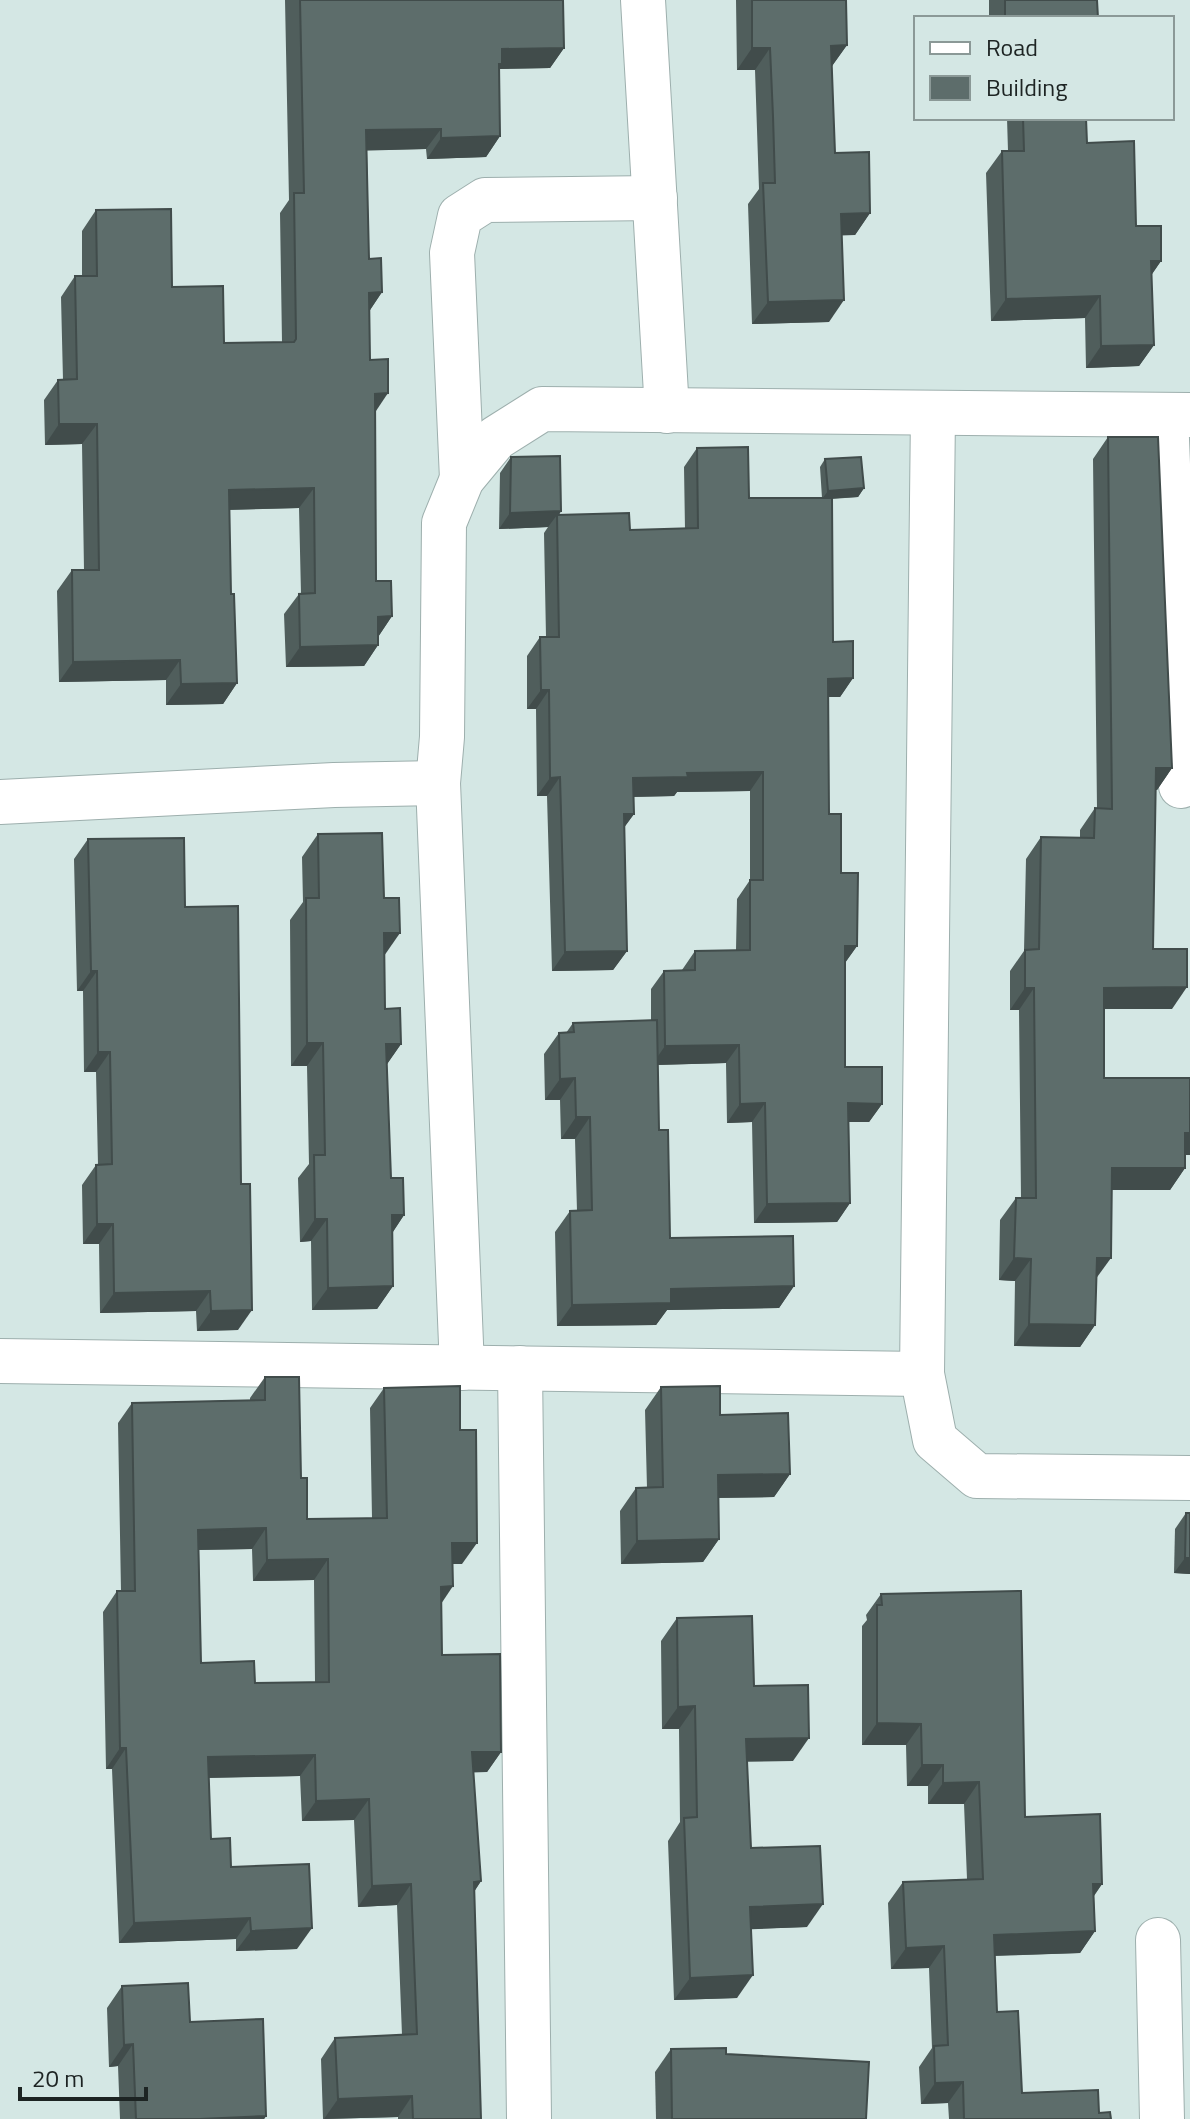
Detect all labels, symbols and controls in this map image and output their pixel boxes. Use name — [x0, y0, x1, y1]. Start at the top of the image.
legend — [914, 16, 1174, 120]
text: Road — [986, 29, 1038, 65]
text: Building — [986, 69, 1068, 105]
scale bar — [20, 2051, 146, 2101]
text: 20 m — [32, 2060, 84, 2096]

